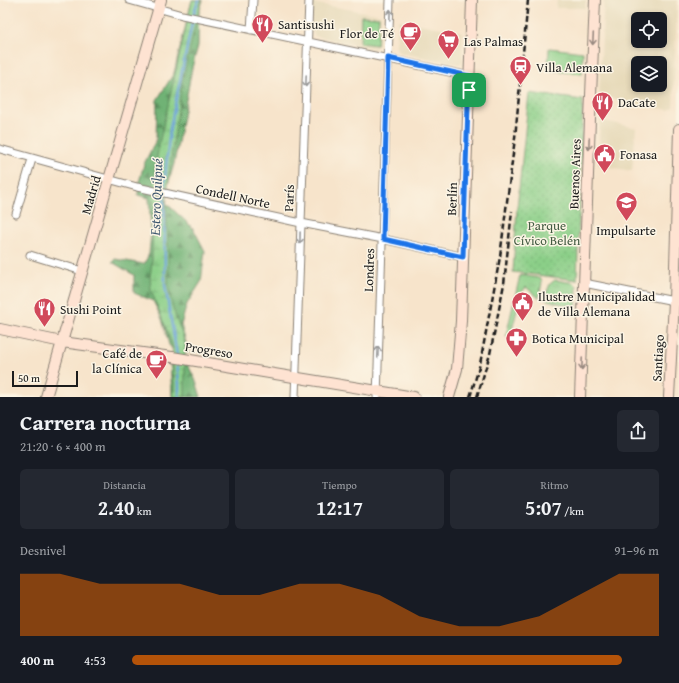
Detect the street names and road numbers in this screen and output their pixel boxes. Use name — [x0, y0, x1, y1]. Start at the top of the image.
street label: Buenos Aires — [564, 138, 586, 210]
street label: Madrid — [76, 173, 106, 217]
street label: Condell Norte — [194, 179, 272, 213]
street label: Berlín — [442, 181, 462, 216]
street label: París — [279, 184, 299, 212]
street label: Londres — [359, 248, 379, 292]
street label: Santiago — [647, 334, 669, 382]
street label: Progreso — [184, 337, 235, 363]

